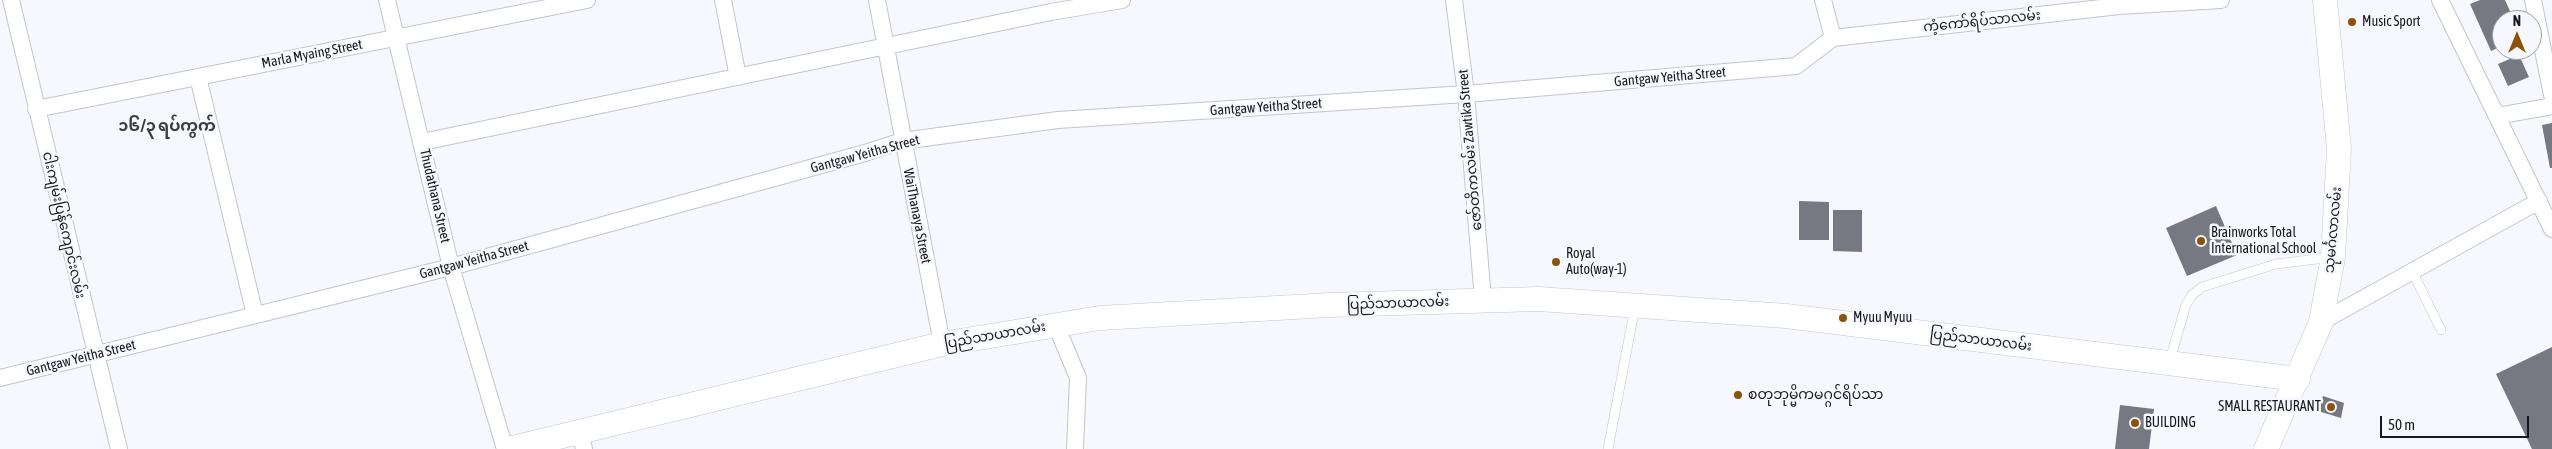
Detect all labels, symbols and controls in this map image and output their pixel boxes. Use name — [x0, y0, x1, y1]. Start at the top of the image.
street label: ကံ့ကော်ရိပ်သာလမ်း — [1923, 6, 2041, 36]
north arrow — [2492, 10, 2542, 60]
text: N — [2513, 13, 2521, 29]
place label: Music Sport — [2362, 14, 2421, 30]
marker: Music Sport — [2346, 16, 2358, 28]
street label: Marla Myaing Street — [260, 36, 364, 72]
street label: Gantgaw Yeitha Street — [1613, 64, 1727, 90]
street label: ဇော်တိကလမ်း Zawtika Street — [1455, 69, 1485, 231]
street label: Gantgaw Yeitha Street — [1209, 95, 1323, 119]
district label: ၁၆/၃ ရပ်ကွက် — [118, 116, 216, 136]
street label: Gantgaw Yeitha Street — [809, 131, 921, 177]
street label: Thudathana Street — [416, 147, 454, 245]
street label: ငါးကျမ်းပြန်ကျောင်းလမ်း — [39, 150, 89, 300]
street label: WaiThanaya Street — [900, 167, 934, 265]
street label: သုမင်္ဂလာလမ်း — [2321, 186, 2345, 274]
place label: Brainworks Total International School — [2211, 225, 2317, 258]
marker: Brainworks Total International School — [2195, 235, 2207, 247]
street label: Gantgaw Yeitha Street — [418, 237, 530, 283]
place label: Royal Auto(way-1) — [1566, 246, 1627, 278]
marker: Royal Auto(way-1) — [1550, 256, 1562, 268]
street label: ပြည်သာယာလမ်း — [1346, 293, 1450, 313]
place label: Myuu Myuu — [1853, 310, 1912, 326]
marker: Myuu Myuu — [1837, 312, 1849, 324]
street label: ပြည်သာယာလမ်း — [943, 318, 1047, 352]
street label: ပြည်သာယာလမ်း — [1929, 325, 2033, 355]
street label: Gantgaw Yeitha Street — [25, 336, 137, 380]
place label: စတုဘုမ္မိကမဂ္ဂင်ရိပ်သာ — [1748, 387, 1883, 403]
marker: စတုဘုမ္မိကမဂ္ဂင်ရိပ်သာ — [1732, 389, 1744, 401]
place label: SMALL RESTAURANT — [2218, 399, 2321, 415]
marker: SMALL RESTAURANT — [2325, 401, 2337, 413]
scale bar — [2382, 406, 2531, 438]
place label: BUILDING — [2145, 415, 2196, 431]
text: 50 m — [2388, 416, 2415, 433]
marker: BUILDING — [2129, 417, 2141, 429]

